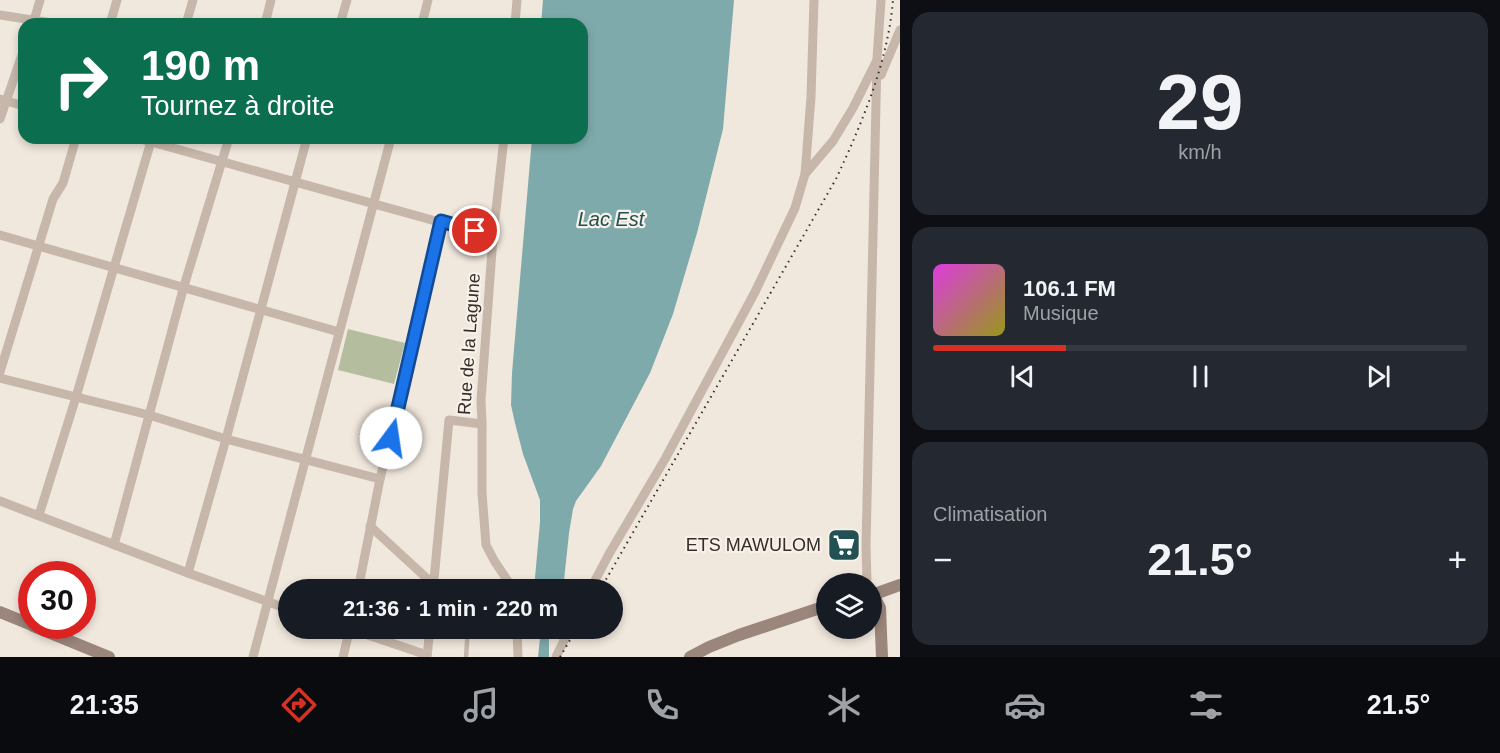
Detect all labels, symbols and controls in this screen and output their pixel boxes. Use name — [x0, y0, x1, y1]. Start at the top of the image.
icon: right — [42, 42, 120, 120]
text: 190 m — [141, 42, 260, 89]
text: 29 — [1157, 58, 1243, 146]
text: Tournez à droite — [141, 91, 335, 121]
text: km/h — [1178, 141, 1222, 163]
pin — [449, 205, 500, 256]
water label: Lac Est — [578, 208, 646, 230]
icon: arrive — [458, 214, 491, 247]
street label: Rue de la Lagune — [454, 272, 484, 416]
text: 106.1 FM — [1023, 276, 1116, 301]
text: Musique — [1023, 302, 1099, 324]
icon: previous — [1006, 360, 1039, 393]
icon: pause — [1184, 360, 1217, 393]
icon: next — [1362, 360, 1395, 393]
position arrow — [359, 406, 423, 470]
text: Climatisation — [933, 503, 1047, 525]
supermarket icon: ETS MAWULOM — [826, 527, 862, 563]
text: 21.5° — [1147, 534, 1253, 585]
place label: ETS MAWULOM — [686, 535, 821, 555]
text: − — [933, 541, 952, 578]
text: + — [1448, 541, 1467, 578]
speed limit sign: 30 — [18, 561, 96, 639]
map controls — [816, 573, 882, 639]
button: layers — [816, 573, 882, 639]
text: 21:36 · 1 min · 220 m — [343, 596, 558, 621]
icon: directions — [278, 684, 320, 726]
icon: music — [460, 684, 502, 726]
icon: phone — [641, 684, 683, 726]
icon: climate — [823, 684, 865, 726]
icon: car — [1004, 684, 1046, 726]
icon: filters — [1185, 684, 1227, 726]
text: 21:35 — [70, 690, 139, 720]
text: 21.5° — [1367, 690, 1430, 720]

